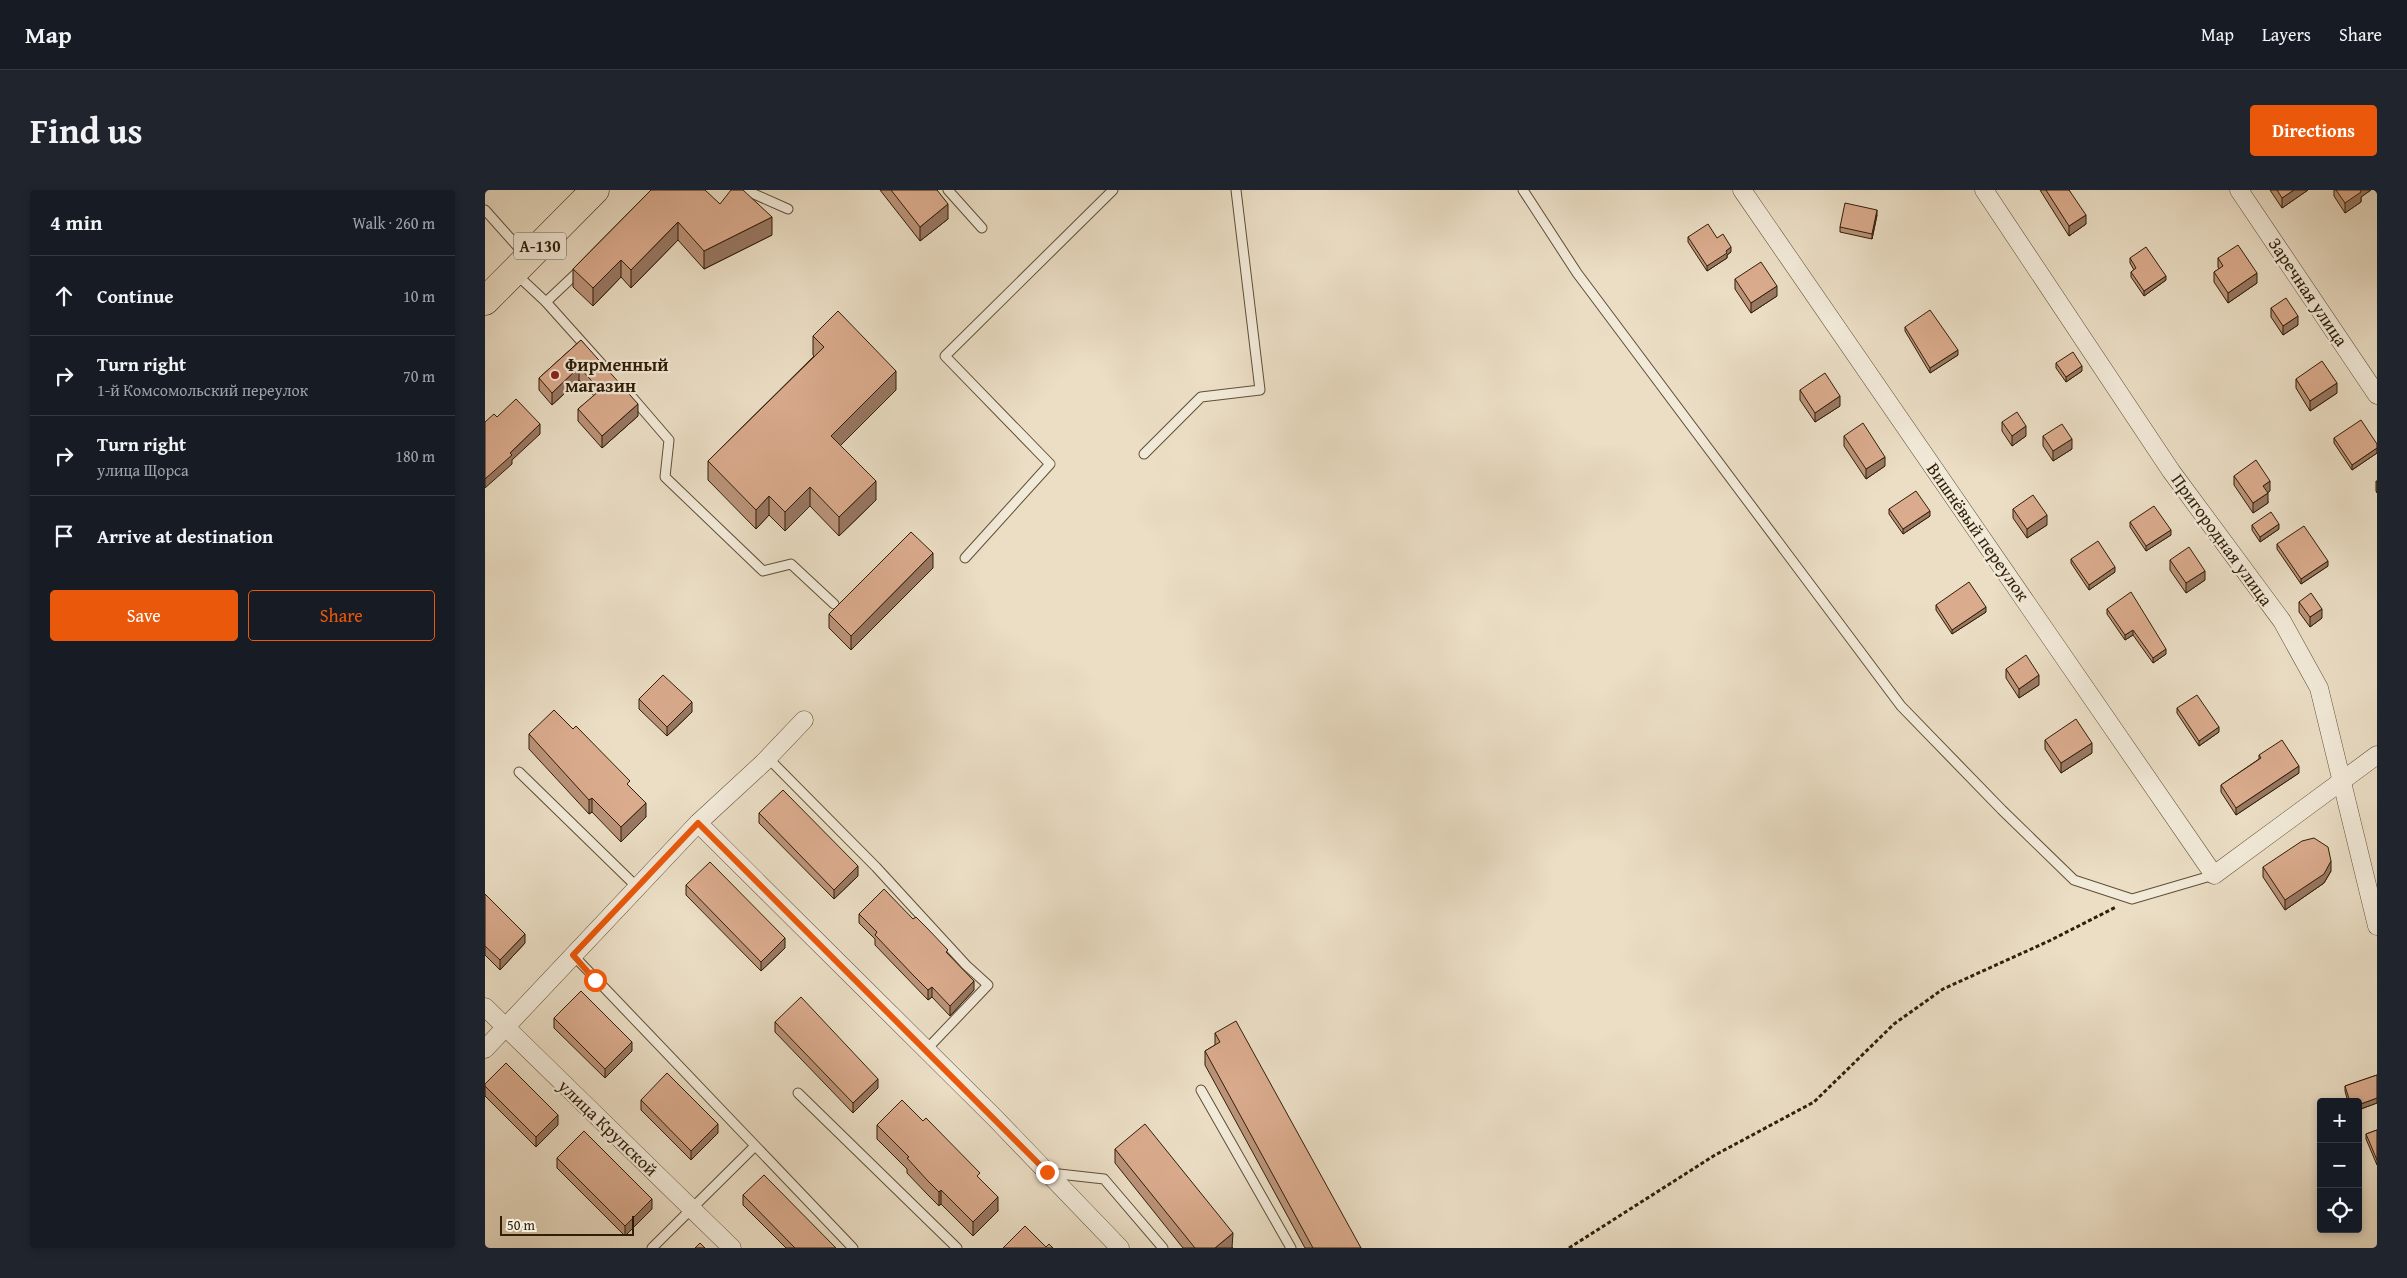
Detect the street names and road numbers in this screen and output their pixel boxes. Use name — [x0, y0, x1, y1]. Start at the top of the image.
road number: А-130 — [514, 232, 566, 260]
street label: Заречная улица — [2262, 232, 2355, 352]
street label: Вишнёвый переулок — [1920, 457, 2037, 607]
street label: Пригородная улица — [2165, 468, 2280, 612]
street label: улица Крупской — [552, 1072, 665, 1183]

